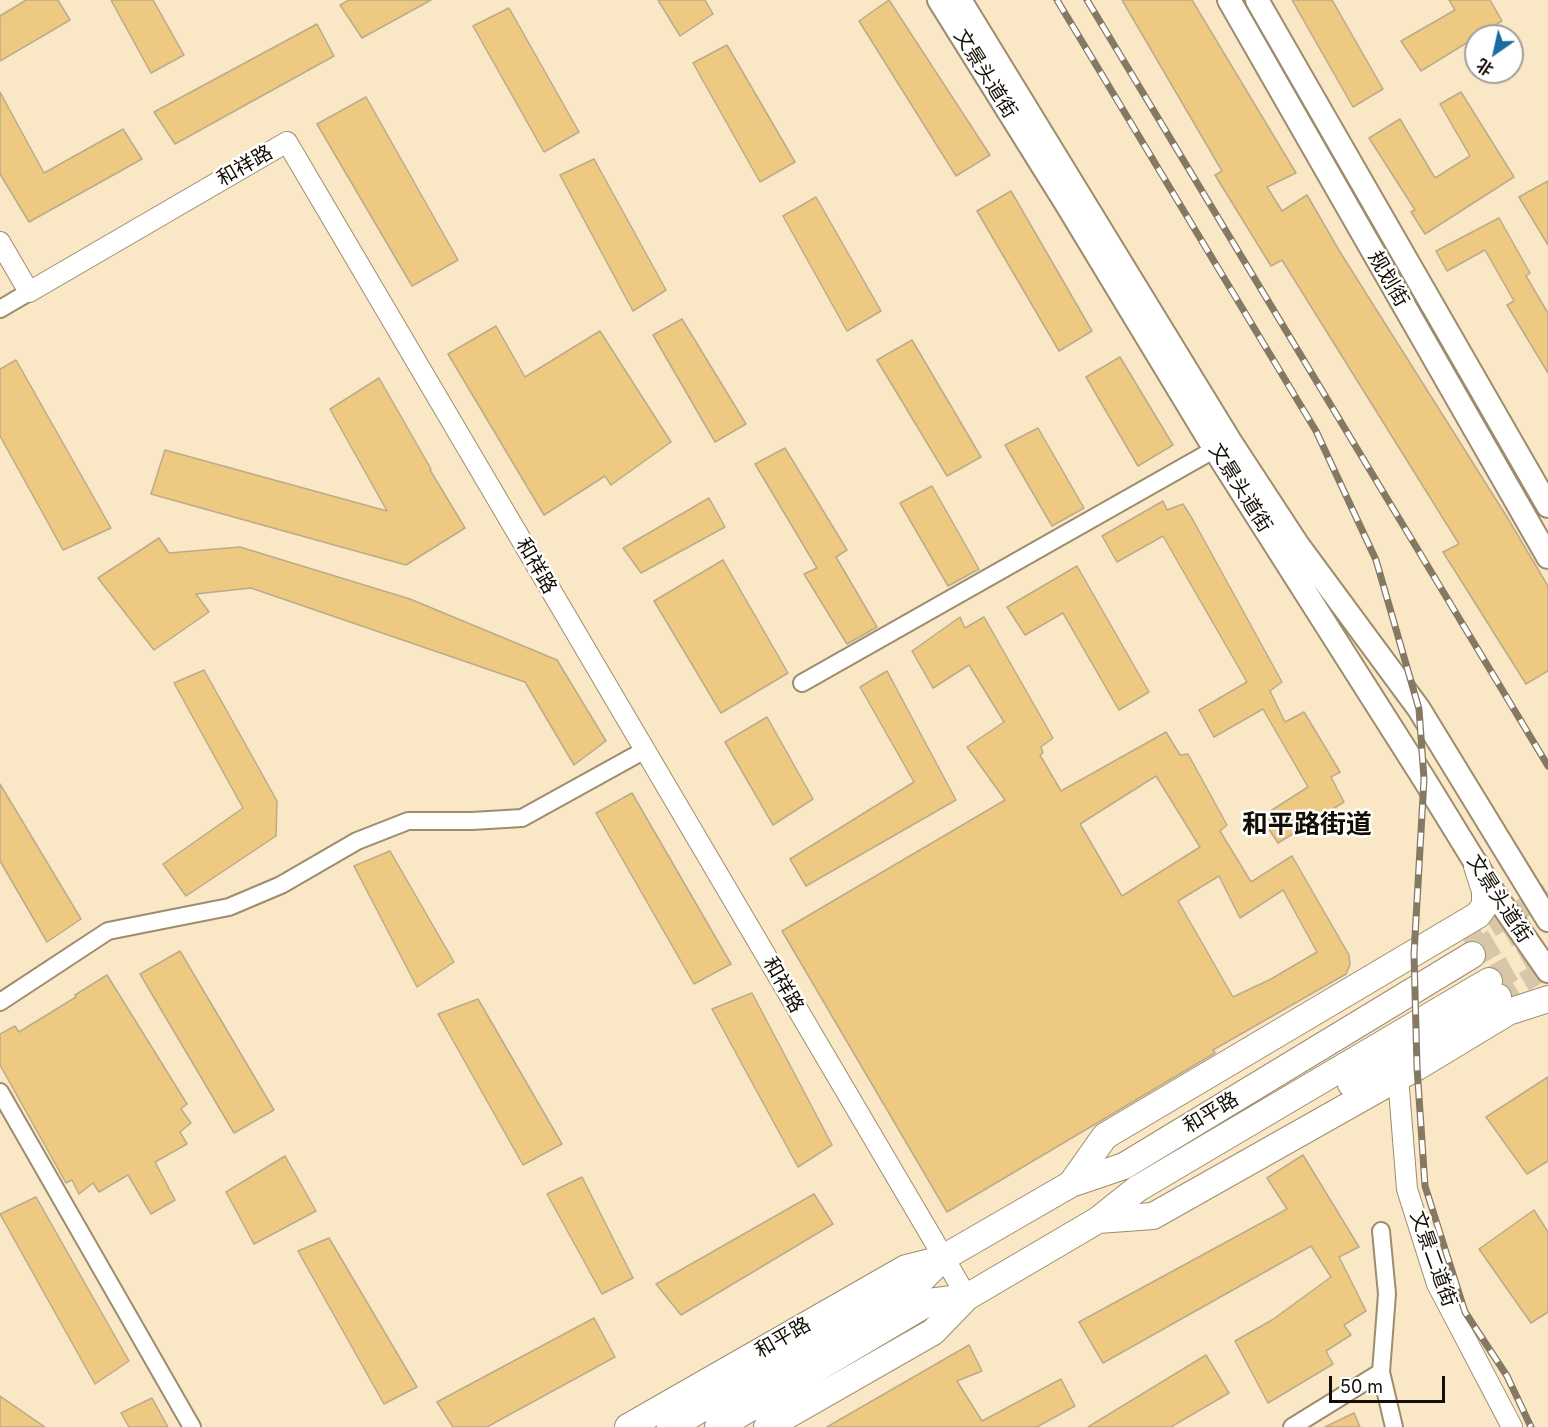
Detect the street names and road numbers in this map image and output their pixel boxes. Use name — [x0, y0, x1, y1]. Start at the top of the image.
street label: 文景头道街 — [948, 25, 1022, 123]
street label: 和祥路 — [213, 141, 277, 191]
street label: 规划街 — [1363, 247, 1413, 311]
street label: 文景头道街 — [1203, 439, 1277, 537]
street label: 和祥路 — [511, 534, 561, 598]
street label: 文景头道街 — [1462, 851, 1536, 947]
street label: 和祥路 — [758, 953, 808, 1017]
street label: 和平路 — [1179, 1087, 1243, 1139]
street label: 文景二道街 — [1405, 1208, 1461, 1310]
street label: 和平路 — [751, 1313, 815, 1363]

